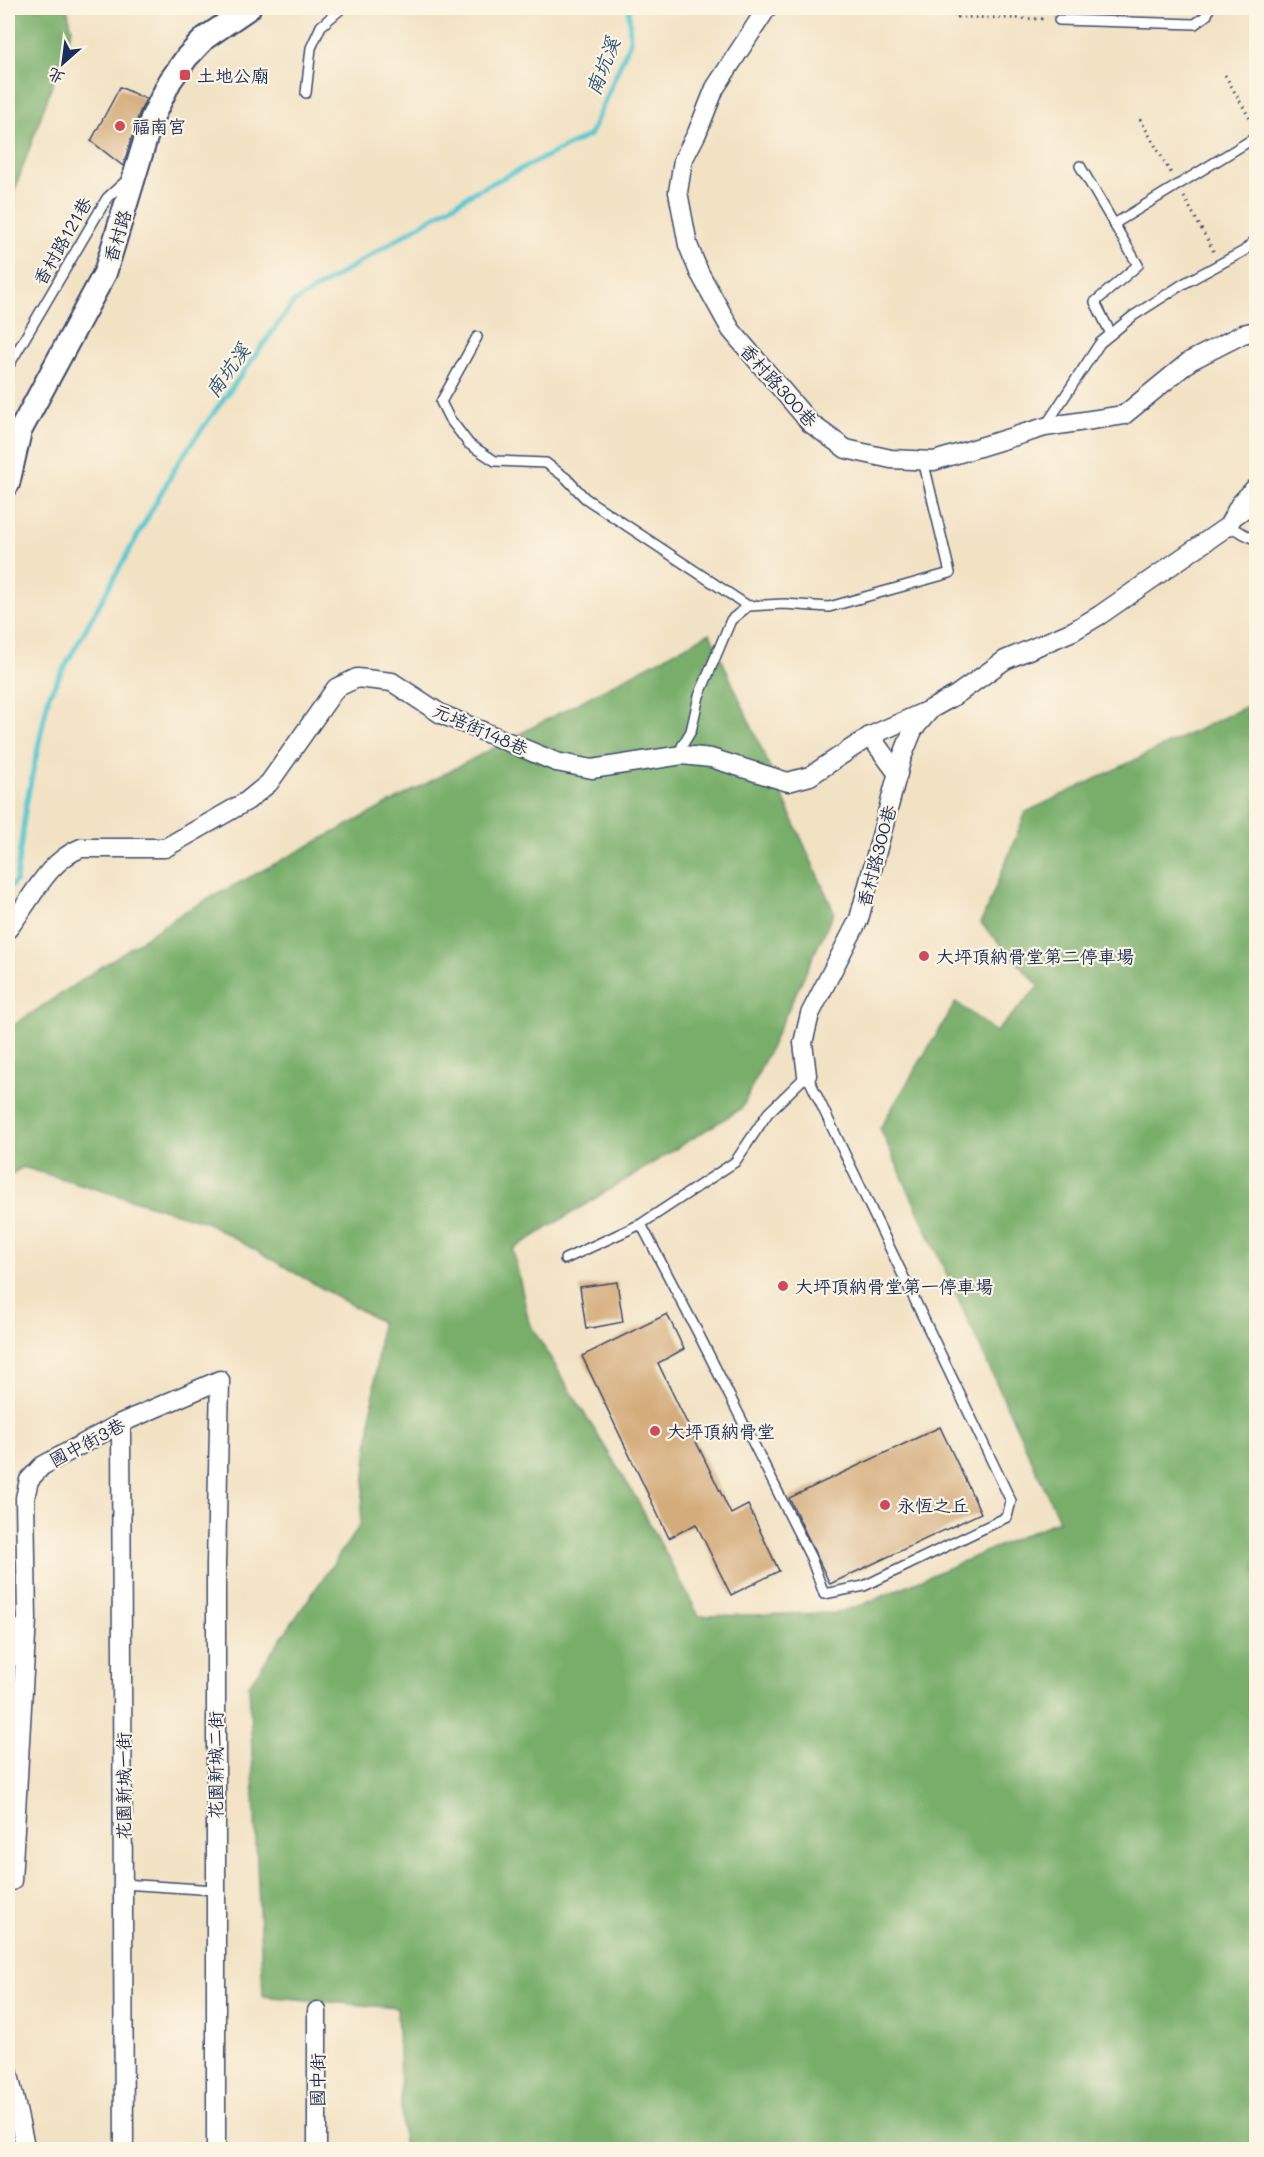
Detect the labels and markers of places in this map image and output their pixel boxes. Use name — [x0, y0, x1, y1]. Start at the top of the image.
place label: 土地公廟 — [197, 63, 269, 87]
marker: 土地公廟 — [178, 68, 192, 82]
place label: 福南宮 — [132, 114, 186, 138]
marker: 福南宮 — [113, 119, 127, 133]
place label: 大坪頂納骨堂第二停車場 — [936, 944, 1134, 968]
marker: 大坪頂納骨堂第二停車場 — [917, 949, 931, 963]
place label: 大坪頂納骨堂第一停車場 — [795, 1274, 993, 1298]
marker: 大坪頂納骨堂第一停車場 — [776, 1279, 790, 1293]
place label: 大坪頂納骨堂 — [667, 1419, 775, 1443]
marker: 大坪頂納骨堂 — [648, 1424, 662, 1438]
place label: 永恆之丘 — [897, 1493, 969, 1517]
marker: 永恆之丘 — [878, 1498, 892, 1512]

